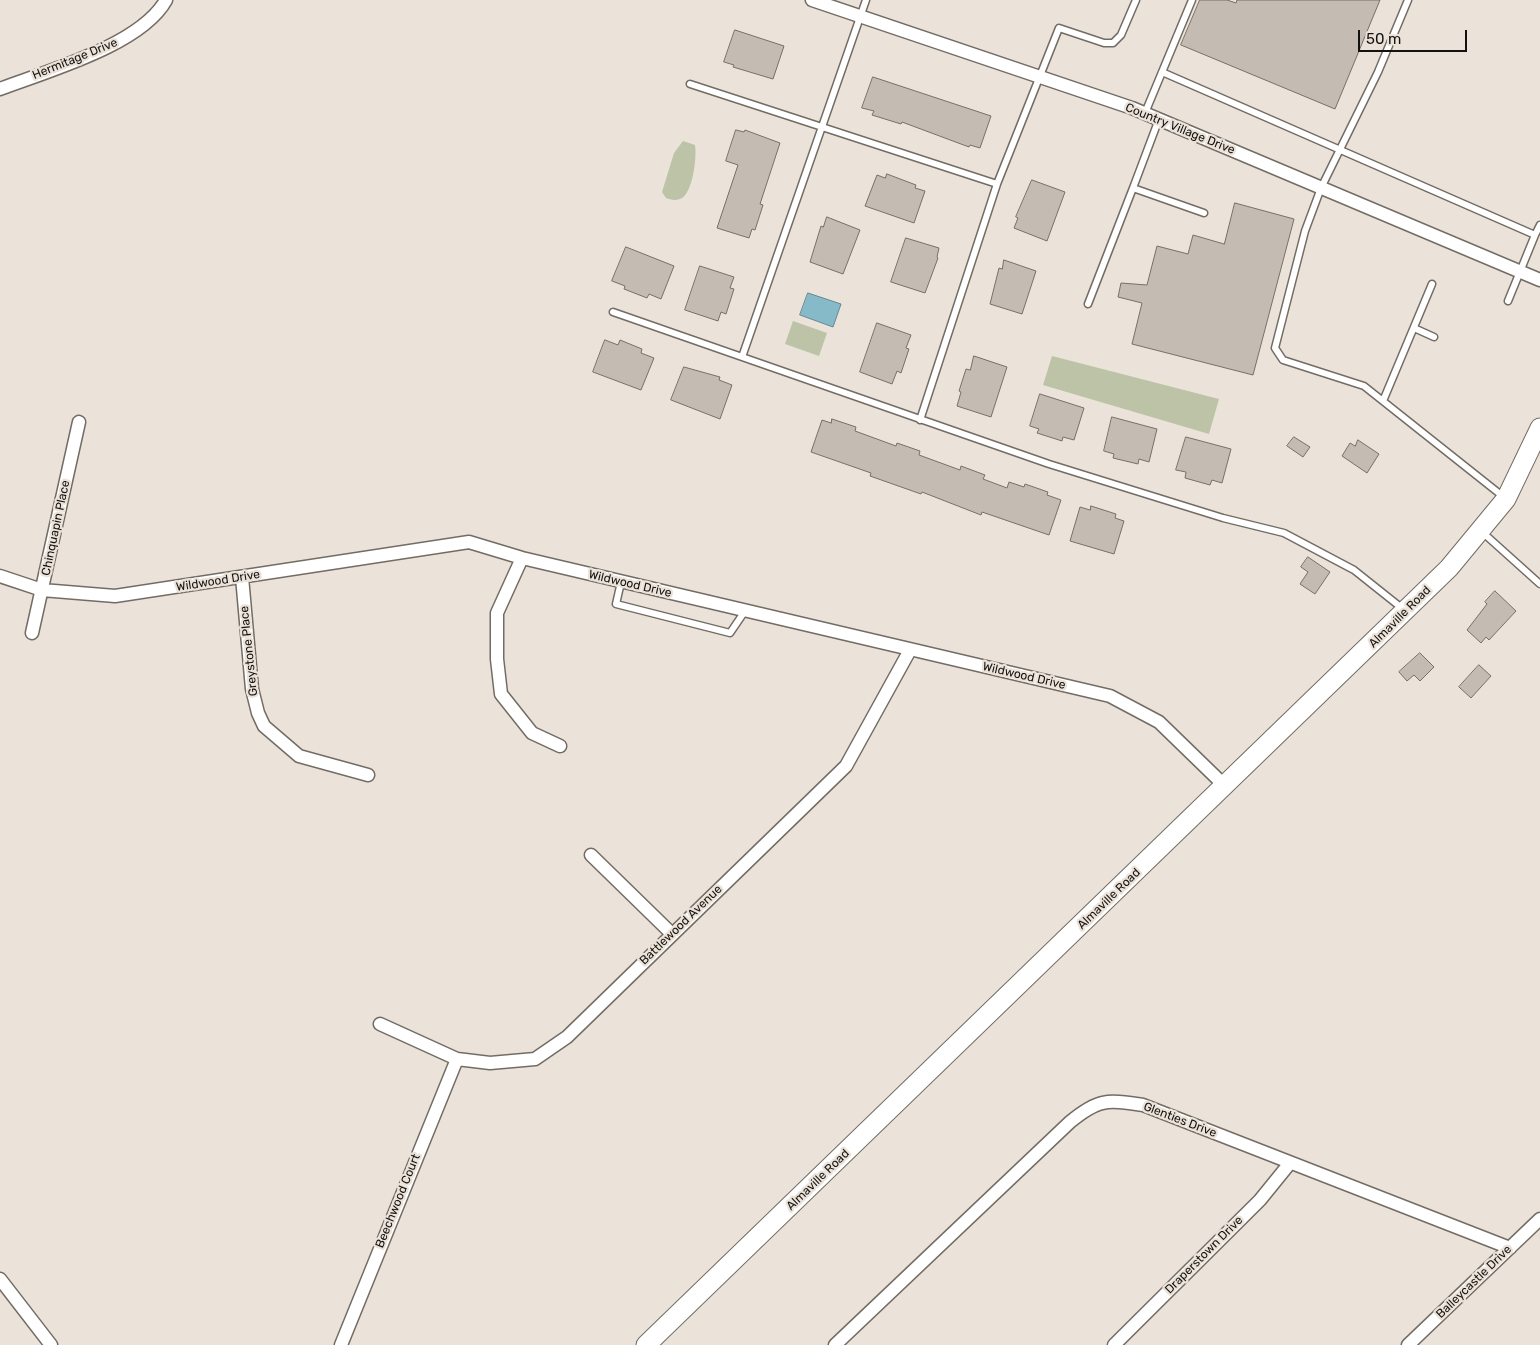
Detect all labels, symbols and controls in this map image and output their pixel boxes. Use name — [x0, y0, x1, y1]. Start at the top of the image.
scale bar — [1360, 20, 1469, 52]
text: 50 m — [1366, 30, 1401, 48]
street label: Hermitage Drive — [30, 35, 120, 83]
street label: Country Village Drive — [1123, 100, 1237, 158]
street label: Chinquapin Place — [39, 479, 73, 577]
street label: Wildwood Drive — [175, 567, 261, 595]
street label: Wildwood Drive — [587, 567, 673, 601]
street label: Almaville Road — [1366, 583, 1434, 651]
street label: Greystone Place — [237, 605, 261, 697]
street label: Wildwood Drive — [981, 659, 1067, 693]
street label: Almaville Road — [1075, 865, 1143, 933]
street label: Battlewood Avenue — [637, 882, 725, 968]
street label: Glenties Drive — [1141, 1099, 1219, 1141]
street label: Almaville Road — [784, 1146, 852, 1214]
street label: Beechwood Court — [373, 1152, 423, 1250]
street label: Draperstown Drive — [1162, 1213, 1246, 1297]
street label: Balleycastle Drive — [1433, 1242, 1515, 1322]

